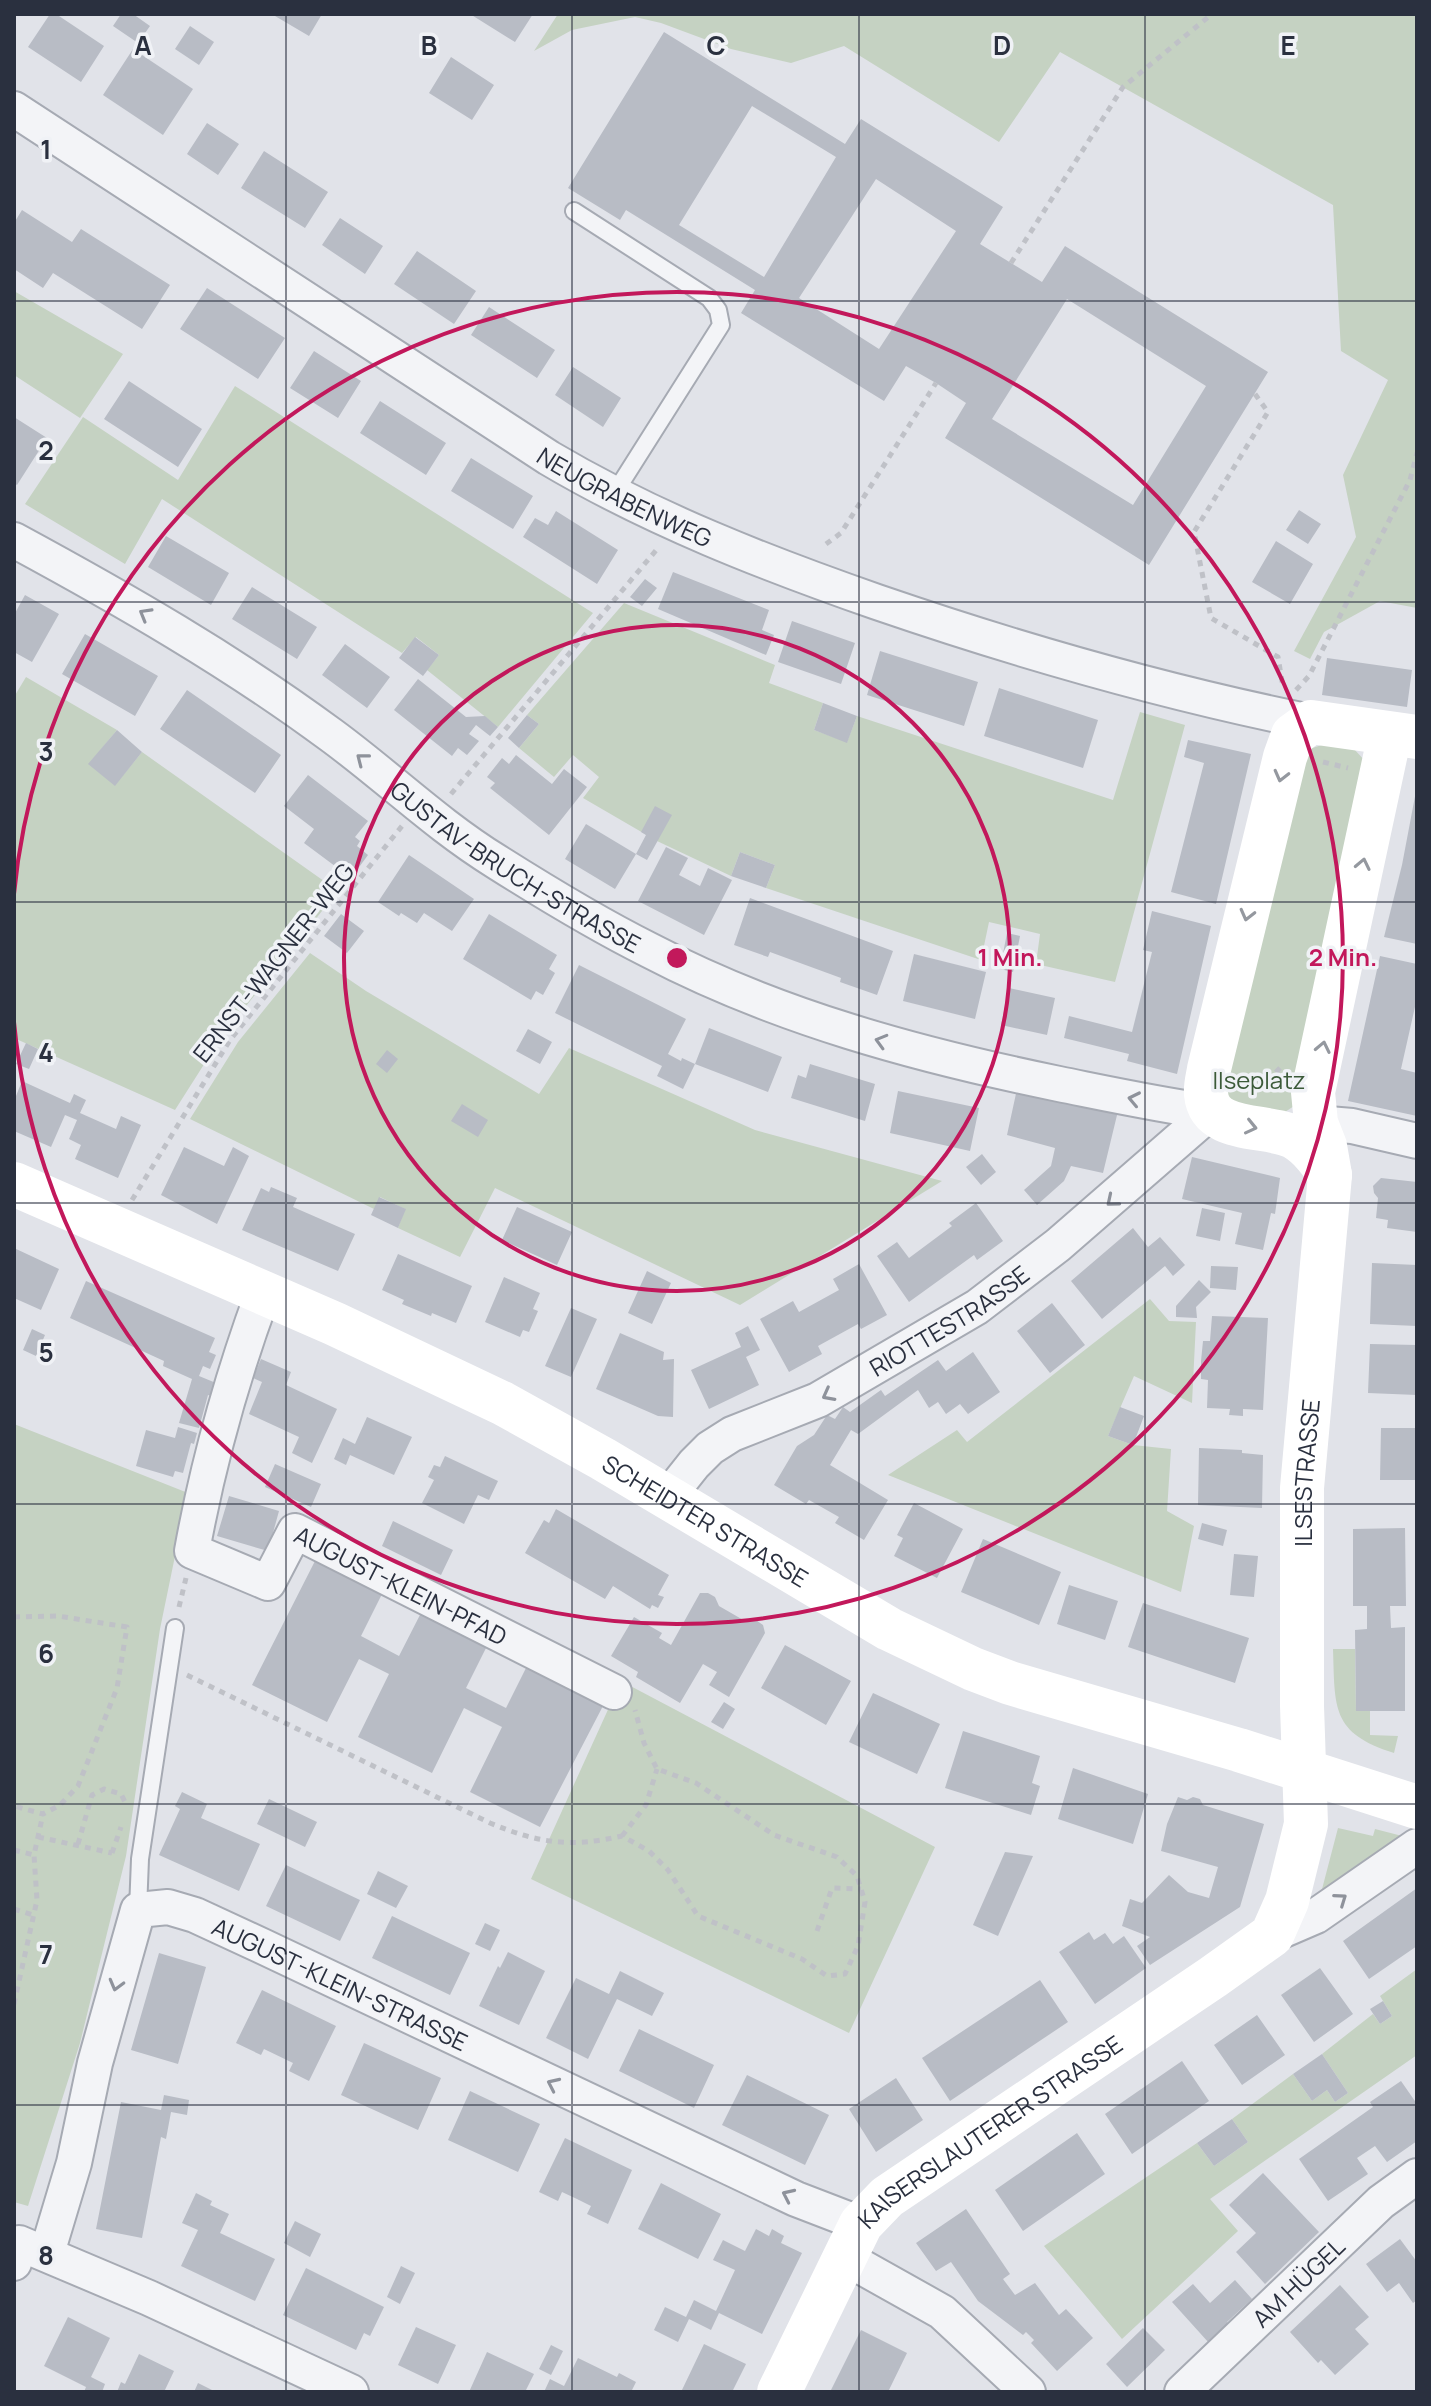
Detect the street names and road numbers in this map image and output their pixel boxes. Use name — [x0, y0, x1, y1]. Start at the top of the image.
street label: NEUGRABENWEG — [531, 438, 717, 554]
street label: GUSTAV-BRUCH-STRASSE — [384, 773, 647, 960]
street label: ERNST-WAGNER-WEG — [185, 855, 361, 1068]
street label: RIOTTESTRASSE — [863, 1257, 1035, 1383]
street label: ILSESTRASSE — [1286, 1397, 1326, 1547]
street label: SCHEIDTER STRASSE — [597, 1446, 815, 1594]
street label: AUGUST-KLEIN-PFAD — [289, 1517, 513, 1652]
street label: AUGUST-KLEIN-STRASSE — [207, 1909, 474, 2058]
street label: KAISERSLAUTERER STRASSE — [850, 2027, 1128, 2235]
street label: AM HÜGEL — [1244, 2229, 1351, 2334]

